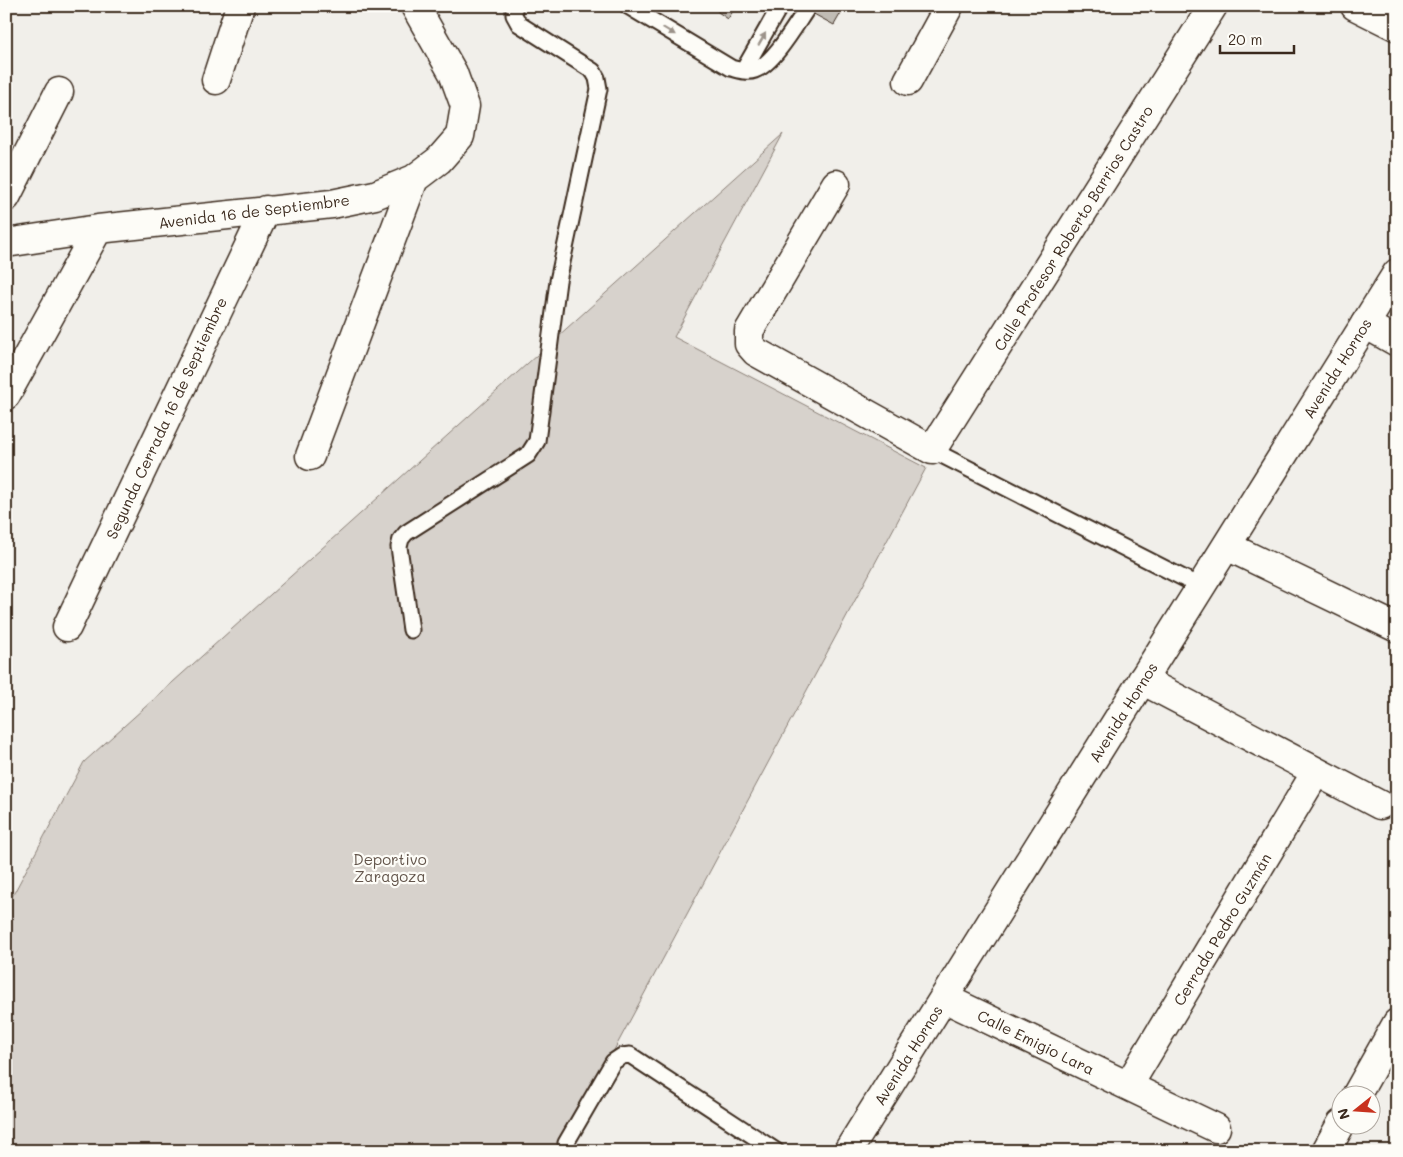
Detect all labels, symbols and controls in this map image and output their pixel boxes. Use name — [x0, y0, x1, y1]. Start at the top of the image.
scale bar — [1220, 22, 1294, 54]
one-way arrow — [663, 27, 676, 36]
text: 20 m — [1228, 29, 1262, 49]
one-way arrow — [758, 31, 766, 46]
street label: Calle Profesor Roberto Barrios Castro — [989, 101, 1157, 354]
street label: Avenida 16 de Septiembre — [157, 189, 351, 233]
street label: Segunda Cerrada 16 de Septiembre — [101, 294, 231, 542]
street label: Avenida Hornos — [1298, 314, 1376, 422]
street label: Avenida Hornos — [1084, 658, 1162, 766]
park label: Deportivo Zaragoza — [353, 849, 427, 886]
street label: Cerrada Pedro Guzmán — [1168, 849, 1276, 1009]
street label: Avenida Hornos — [869, 1001, 947, 1109]
street label: Calle Emigio Lara — [974, 1005, 1098, 1079]
north arrow — [1330, 1084, 1380, 1134]
text: N — [1332, 1106, 1354, 1122]

